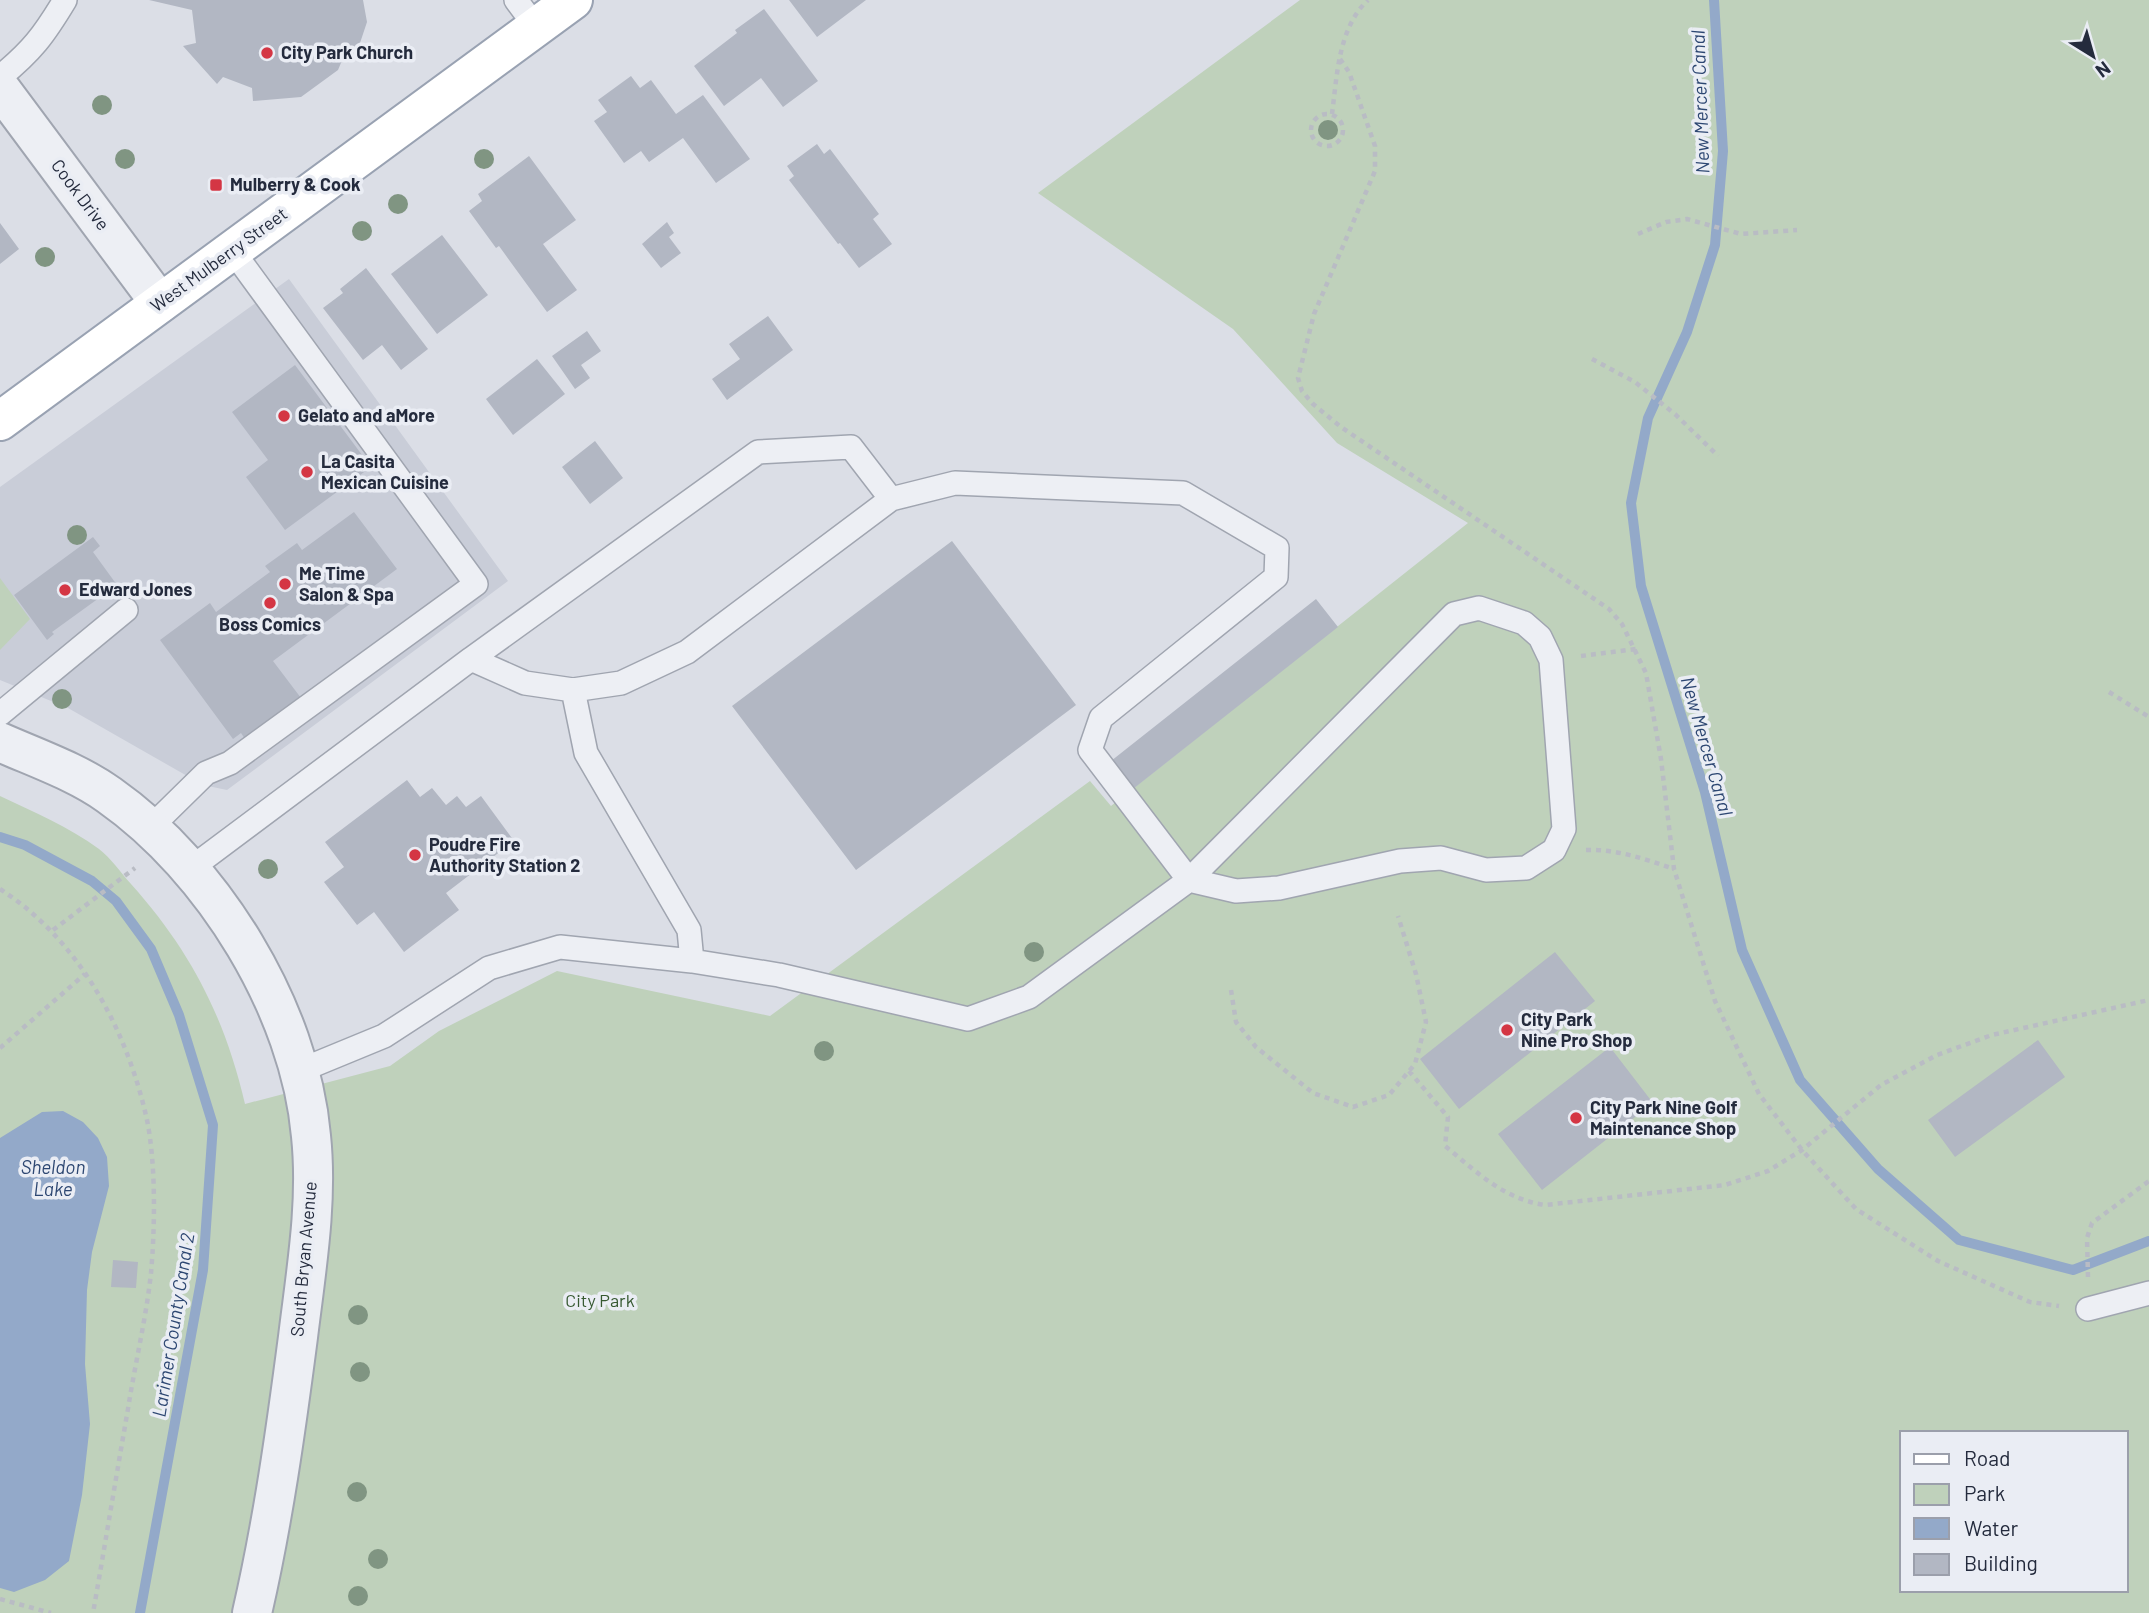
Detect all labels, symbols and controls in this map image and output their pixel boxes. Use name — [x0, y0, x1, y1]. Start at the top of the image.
north arrow — [2058, 21, 2128, 91]
water label: New Mercer Canal — [1685, 29, 1713, 174]
place label: City Park Church — [281, 41, 413, 63]
marker: City Park Church — [259, 45, 275, 61]
text: N — [2092, 57, 2116, 83]
street label: Cook Drive — [47, 155, 115, 234]
place label: Mulberry & Cook — [230, 173, 361, 195]
marker: Mulberry & Cook — [208, 177, 224, 193]
street label: West Mulberry Street — [146, 202, 291, 316]
place label: Gelato and aMore — [298, 404, 435, 426]
marker: Gelato and aMore — [276, 408, 292, 424]
place label: La Casita Mexican Cuisine — [321, 450, 449, 493]
marker: La Casita Mexican Cuisine — [299, 464, 315, 480]
place label: Me Time Salon & Spa — [299, 562, 394, 605]
marker: Me Time Salon & Spa — [277, 576, 293, 592]
place label: Edward Jones — [79, 578, 192, 600]
marker: Edward Jones — [57, 582, 73, 598]
marker: Boss Comics — [262, 595, 278, 611]
place label: Boss Comics — [219, 613, 321, 635]
water label: New Mercer Canal — [1677, 674, 1739, 819]
place label: Poudre Fire Authority Station 2 — [429, 833, 580, 876]
marker: Poudre Fire Authority Station 2 — [407, 847, 423, 863]
place label: City Park Nine Pro Shop — [1521, 1008, 1633, 1051]
marker: City Park Nine Pro Shop — [1499, 1022, 1515, 1038]
place label: City Park Nine Golf Maintenance Shop — [1590, 1096, 1737, 1139]
marker: City Park Nine Golf Maintenance Shop — [1568, 1110, 1584, 1126]
water label: Sheldon Lake — [21, 1155, 85, 1200]
street label: South Bryan Avenue — [285, 1180, 321, 1338]
water label: Larimer County Canal 2 — [147, 1231, 198, 1419]
park label: City Park — [565, 1289, 635, 1311]
legend — [1900, 1431, 2128, 1592]
text: Road — [1964, 1445, 2010, 1470]
text: Park — [1964, 1480, 2005, 1505]
text: Water — [1964, 1515, 2019, 1540]
text: Building — [1964, 1550, 2038, 1575]

